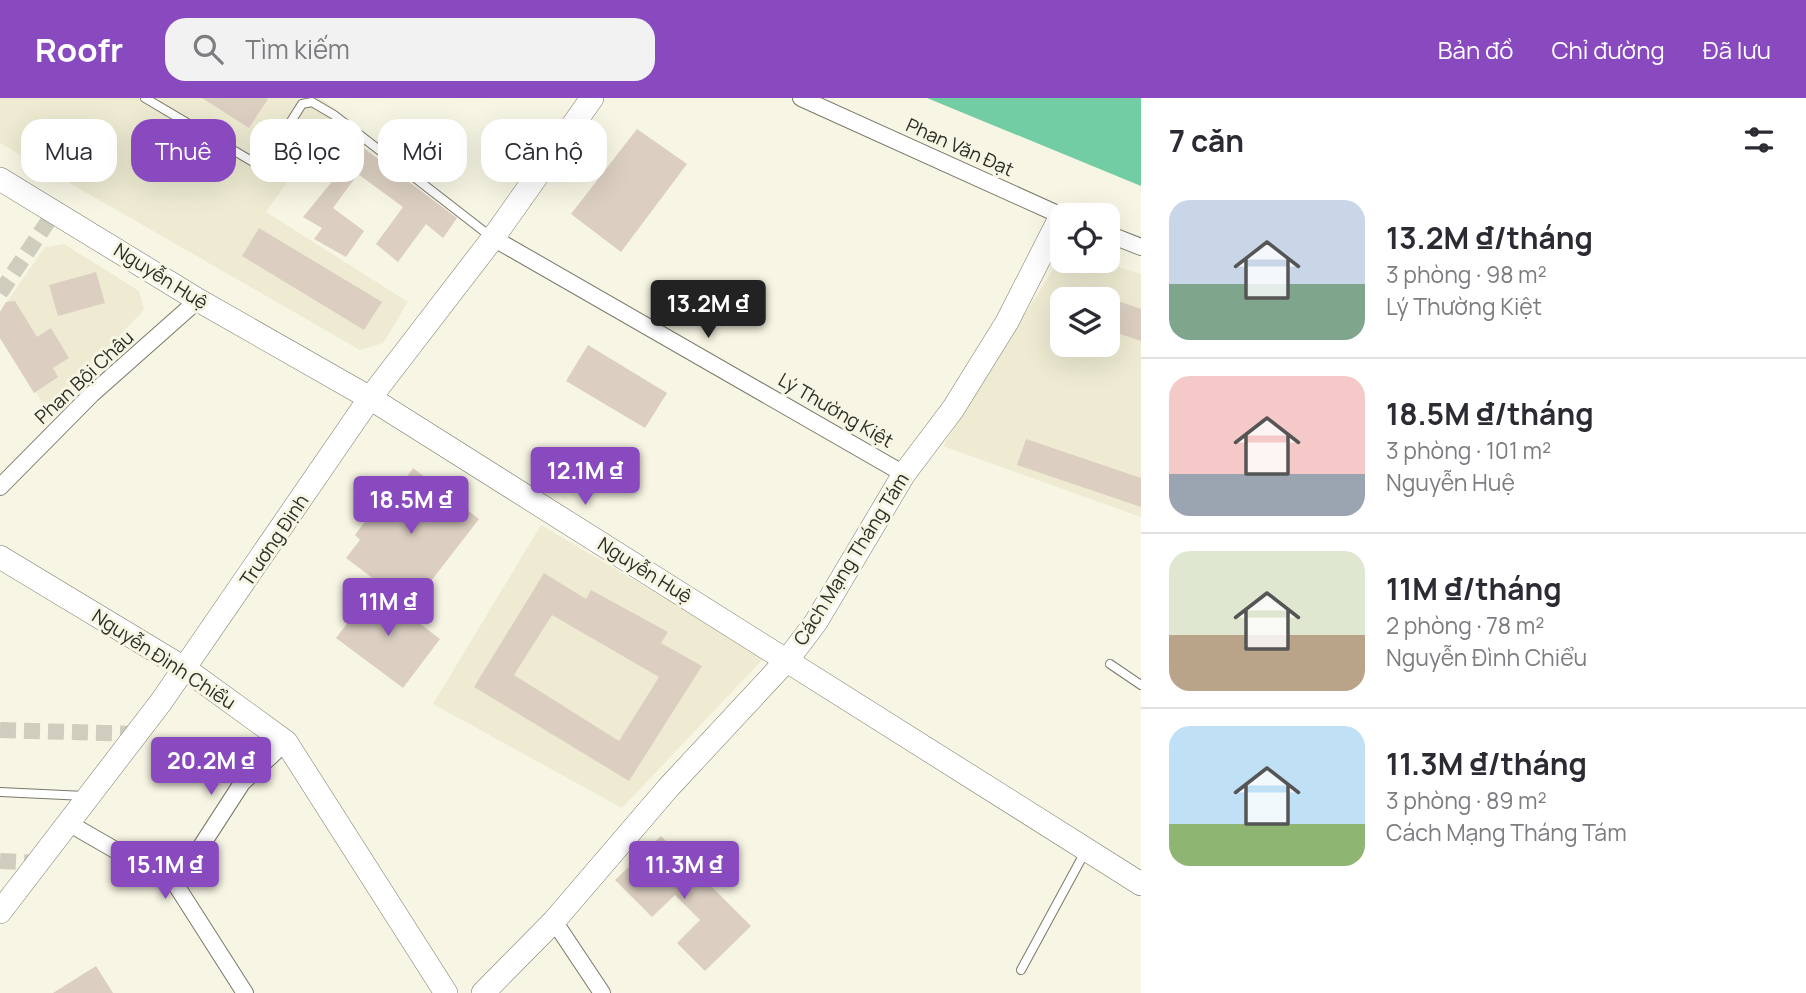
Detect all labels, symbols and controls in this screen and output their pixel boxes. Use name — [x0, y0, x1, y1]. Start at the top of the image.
search box — [165, 18, 655, 81]
text: Roofr — [35, 27, 123, 72]
icon: search — [189, 30, 227, 68]
text: Tìm kiếm — [245, 31, 350, 67]
text: Bản đồ — [1438, 33, 1513, 66]
text: Chỉ đường — [1551, 33, 1665, 66]
text: Đã lưu — [1703, 33, 1771, 66]
street label: Phan Văn Đạt — [902, 112, 1018, 182]
chip: Mua — [21, 119, 117, 182]
chip: Thuê — [131, 119, 236, 182]
chip: Bộ lọc — [250, 119, 364, 182]
chip: Mới — [378, 119, 467, 182]
chip: Căn hộ — [481, 119, 607, 182]
text: 7 căn — [1169, 120, 1244, 161]
icon: filters — [1740, 121, 1778, 159]
map controls — [1050, 203, 1120, 357]
button: locate — [1050, 203, 1120, 273]
text: 13.2M ₫/tháng — [1386, 217, 1593, 258]
icon: home — [1225, 228, 1309, 312]
street label: Nguyễn Huệ — [109, 237, 213, 315]
text: 3 phòng · 98 m² — [1386, 258, 1547, 290]
pin: 13.2M ₫ — [643, 280, 773, 340]
text: 13.2M ₫ — [667, 287, 749, 319]
button: layers — [1050, 287, 1120, 357]
text: Lý Thường Kiệt — [1386, 290, 1542, 322]
street label: Phan Bội Châu — [29, 324, 139, 430]
street label: Lý Thường Kiệt — [774, 367, 898, 453]
text: 18.5M ₫/tháng — [1386, 393, 1594, 434]
icon: home — [1225, 404, 1309, 488]
text: 3 phòng · 101 m² — [1386, 434, 1551, 466]
pin: 12.1M ₫ — [520, 448, 650, 507]
text: 12.1M ₫ — [547, 454, 623, 486]
text: Nguyễn Huệ — [1386, 466, 1515, 498]
street label: Cách Mạng Tháng Tám — [787, 468, 915, 650]
pin: 18.5M ₫ — [346, 476, 476, 536]
text: 18.5M ₫ — [369, 483, 453, 515]
street label: Trương Định — [234, 489, 314, 591]
street label: Nguyễn Huệ — [593, 531, 697, 609]
text: 11M ₫/tháng — [1386, 568, 1562, 609]
pin: 11M ₫ — [339, 578, 437, 638]
icon: home — [1225, 579, 1309, 663]
text: 11M ₫ — [359, 585, 417, 617]
street label: Nguyễn Đình Chiểu — [87, 603, 241, 715]
text: 2 phòng · 78 m² — [1386, 609, 1544, 641]
text: Nguyễn Đình Chiểu — [1386, 641, 1587, 673]
pin: 20.2M ₫ — [146, 738, 276, 797]
text: 11.3M ₫/tháng — [1386, 743, 1587, 784]
text: 20.2M ₫ — [167, 744, 255, 776]
icon: home — [1225, 754, 1309, 838]
text: 3 phòng · 89 m² — [1386, 784, 1547, 816]
text: Cách Mạng Tháng Tám — [1386, 816, 1627, 848]
pin: 15.1M ₫ — [100, 842, 230, 901]
pin: 11.3M ₫ — [619, 842, 749, 901]
text: 15.1M ₫ — [127, 848, 203, 880]
text: 11.3M ₫ — [645, 848, 723, 880]

